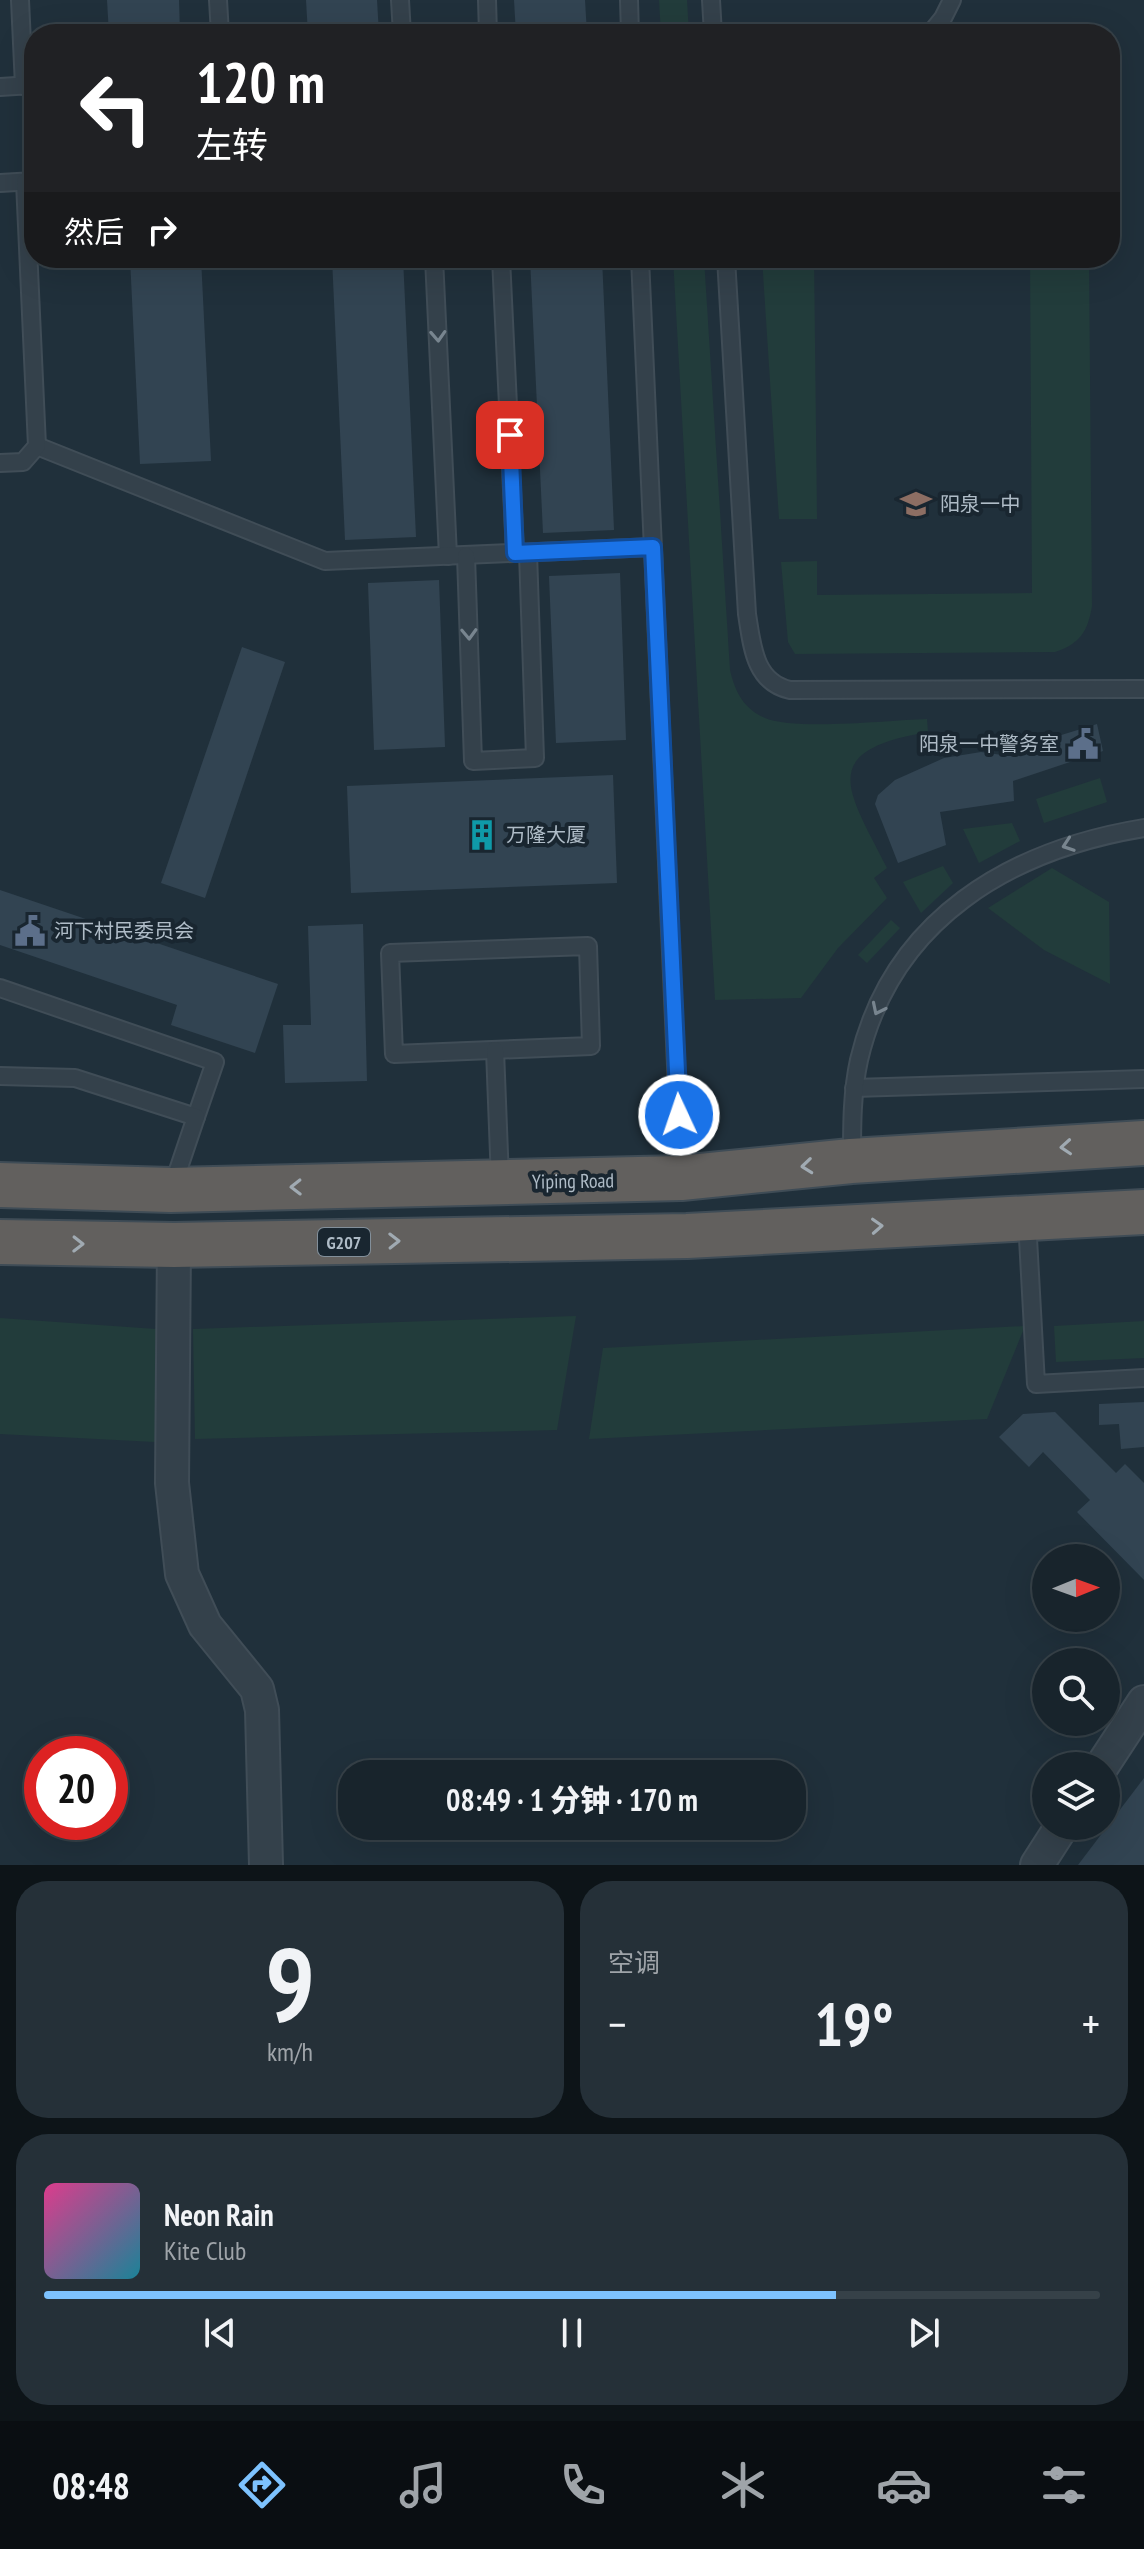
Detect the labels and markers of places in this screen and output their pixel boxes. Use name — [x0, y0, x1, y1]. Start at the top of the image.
pin — [476, 401, 544, 469]
school or university icon: 阳泉一中 — [899, 487, 933, 521]
place label: 阳泉一中 — [940, 491, 1020, 517]
public building icon: 阳泉一中警务室 — [1066, 727, 1100, 761]
place label: 阳泉一中警务室 — [919, 731, 1059, 757]
building icon: 万隆大厦 — [465, 818, 499, 852]
place label: 万隆大厦 — [506, 822, 586, 848]
public building icon: 河下村民委员会 — [13, 914, 47, 948]
place label: 河下村民委员会 — [54, 918, 194, 944]

